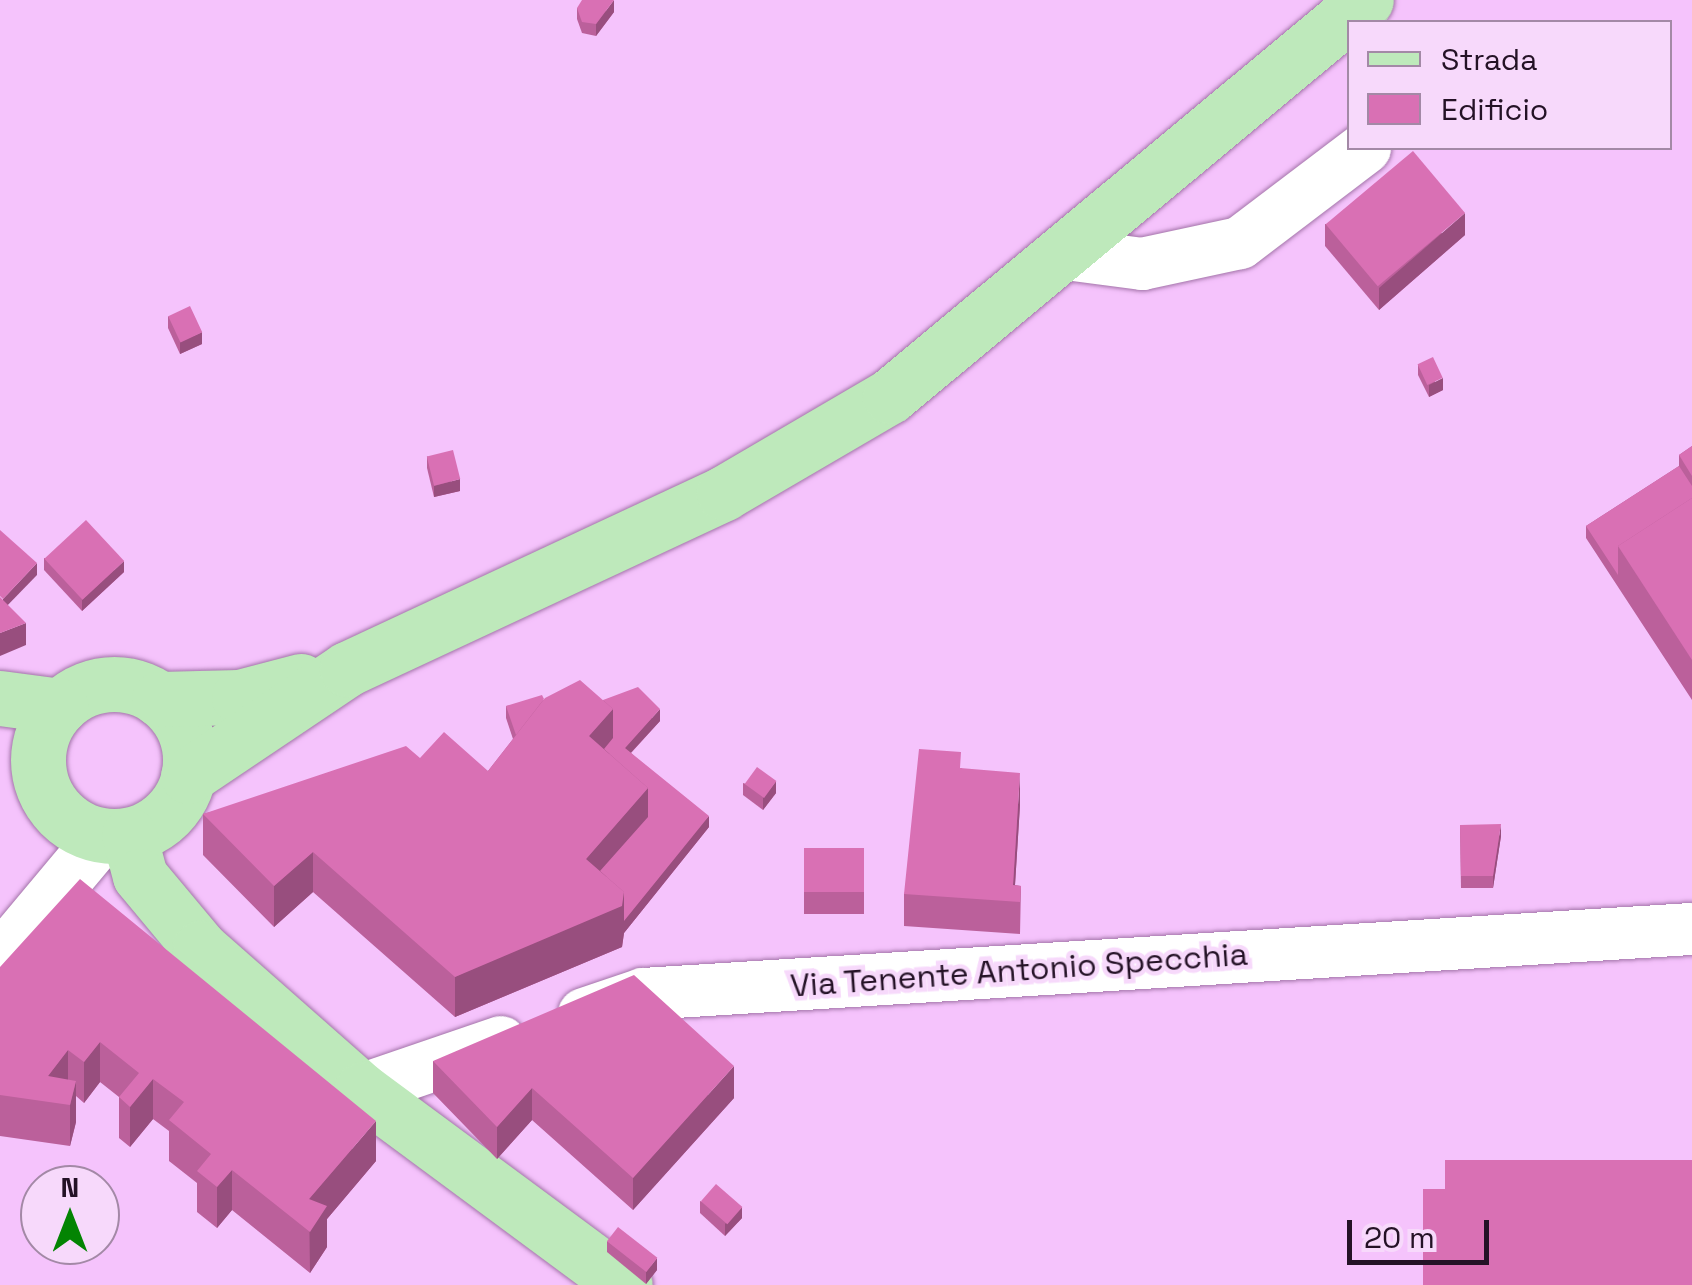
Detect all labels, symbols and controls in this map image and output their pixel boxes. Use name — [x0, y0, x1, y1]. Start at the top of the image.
legend — [1347, 20, 1672, 150]
text: Strada — [1441, 40, 1537, 79]
text: Edificio — [1441, 90, 1548, 129]
street label: Via Tenente Antonio Specchia — [788, 935, 1250, 1005]
north arrow — [20, 1165, 120, 1265]
text: N — [61, 1169, 79, 1205]
scale bar — [1352, 1200, 1494, 1262]
text: 20 m — [1364, 1218, 1435, 1257]

